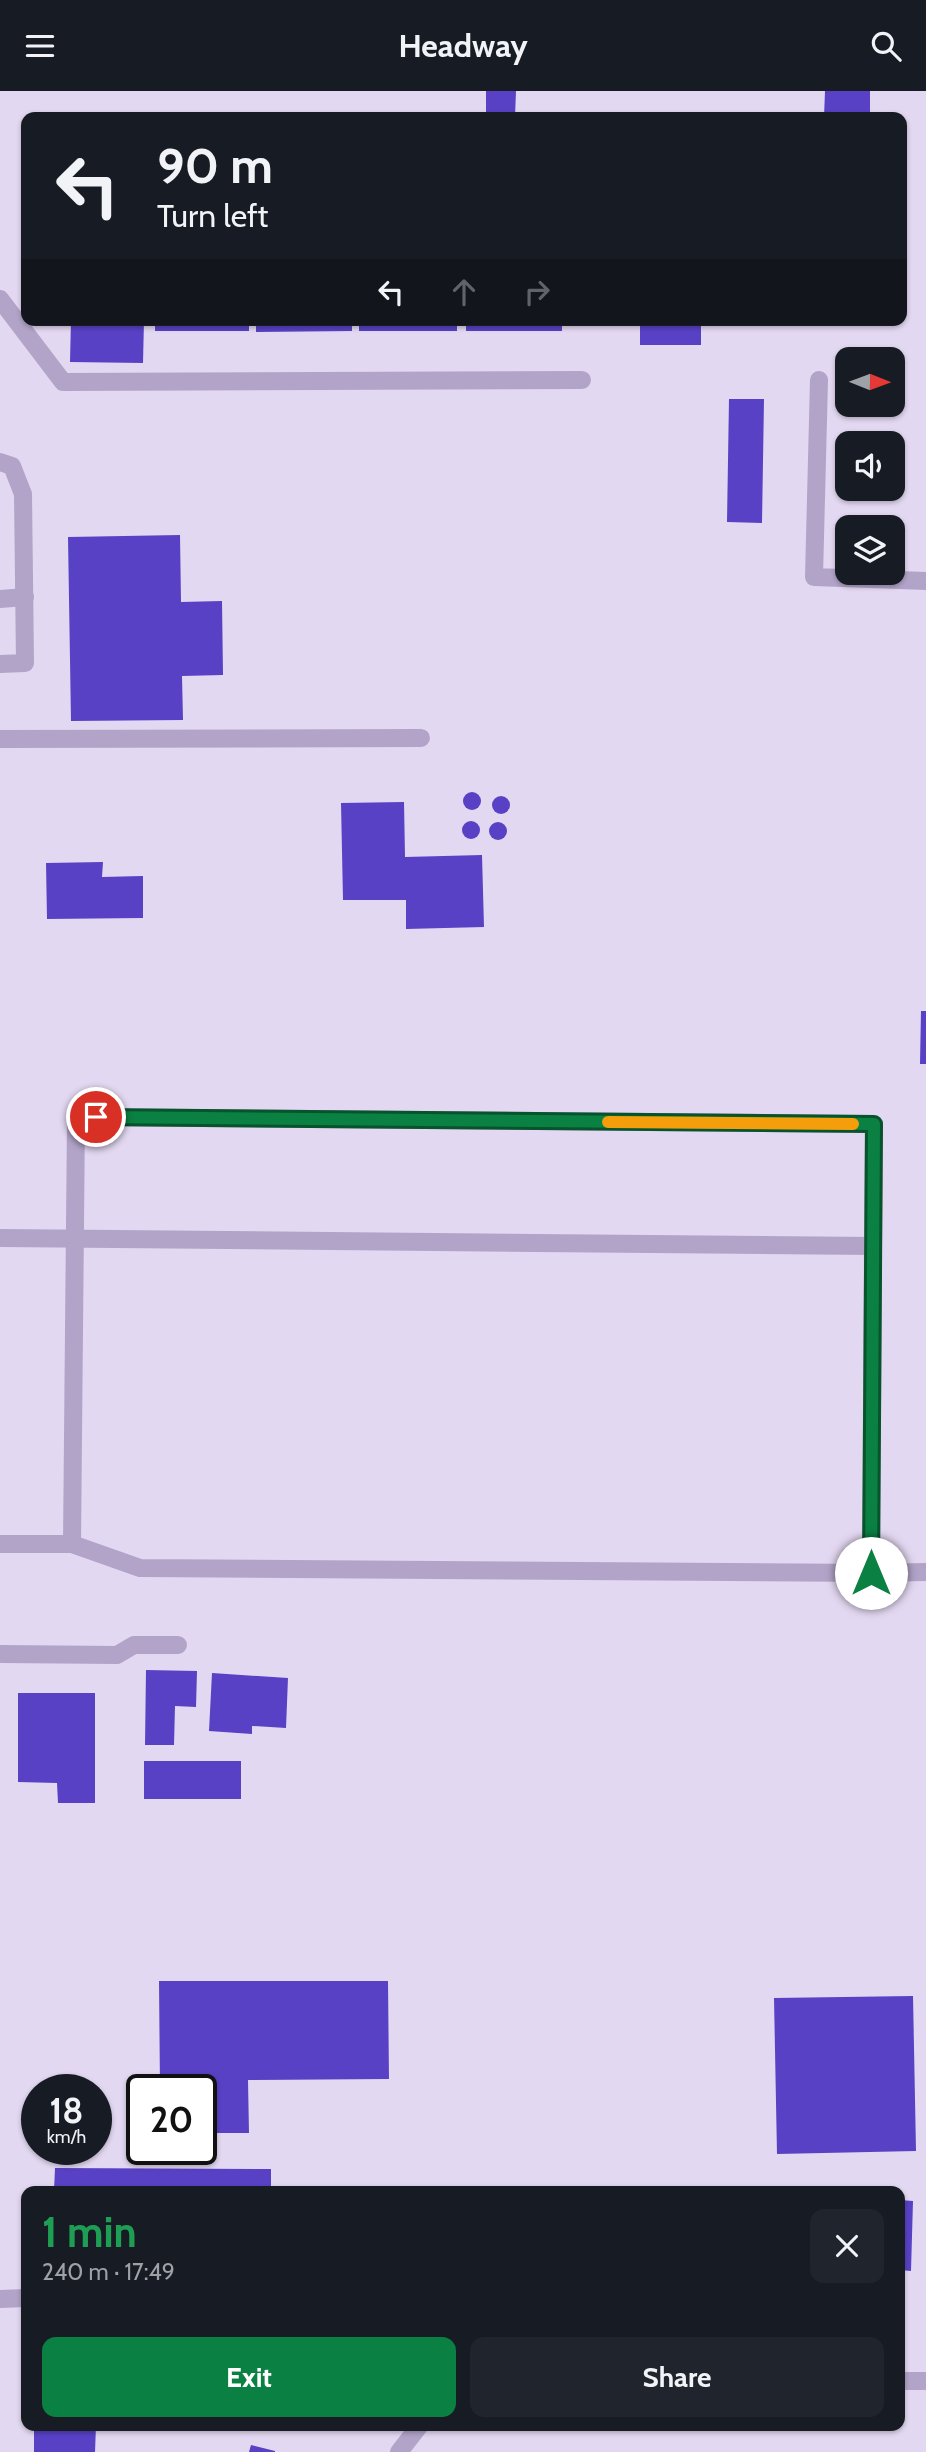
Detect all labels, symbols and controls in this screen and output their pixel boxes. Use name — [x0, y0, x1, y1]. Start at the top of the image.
text: Headway — [398, 26, 528, 65]
icon: menu — [21, 27, 59, 65]
icon: search — [867, 27, 905, 65]
text: 90 m — [157, 136, 273, 195]
icon: left — [42, 140, 133, 231]
text: Turn left — [157, 196, 268, 235]
icon: left — [372, 273, 410, 311]
icon: ahead — [445, 273, 483, 311]
icon: right — [518, 273, 556, 311]
north arrow — [835, 347, 905, 417]
map controls — [835, 347, 905, 585]
button: sound — [835, 431, 905, 501]
button: layers — [835, 515, 905, 585]
pin — [66, 1087, 126, 1147]
icon: arrive — [77, 1098, 115, 1136]
position arrow — [834, 1536, 908, 1610]
speed limit sign: 20 — [126, 2074, 217, 2165]
text: 18 — [49, 2089, 84, 2132]
text: km/h — [47, 2126, 86, 2148]
text: 1 min — [42, 2206, 137, 2258]
button: close — [810, 2209, 884, 2283]
text: 240 m · 17:49 — [42, 2258, 175, 2286]
button: Exit — [42, 2337, 456, 2417]
button: Share — [470, 2337, 884, 2417]

